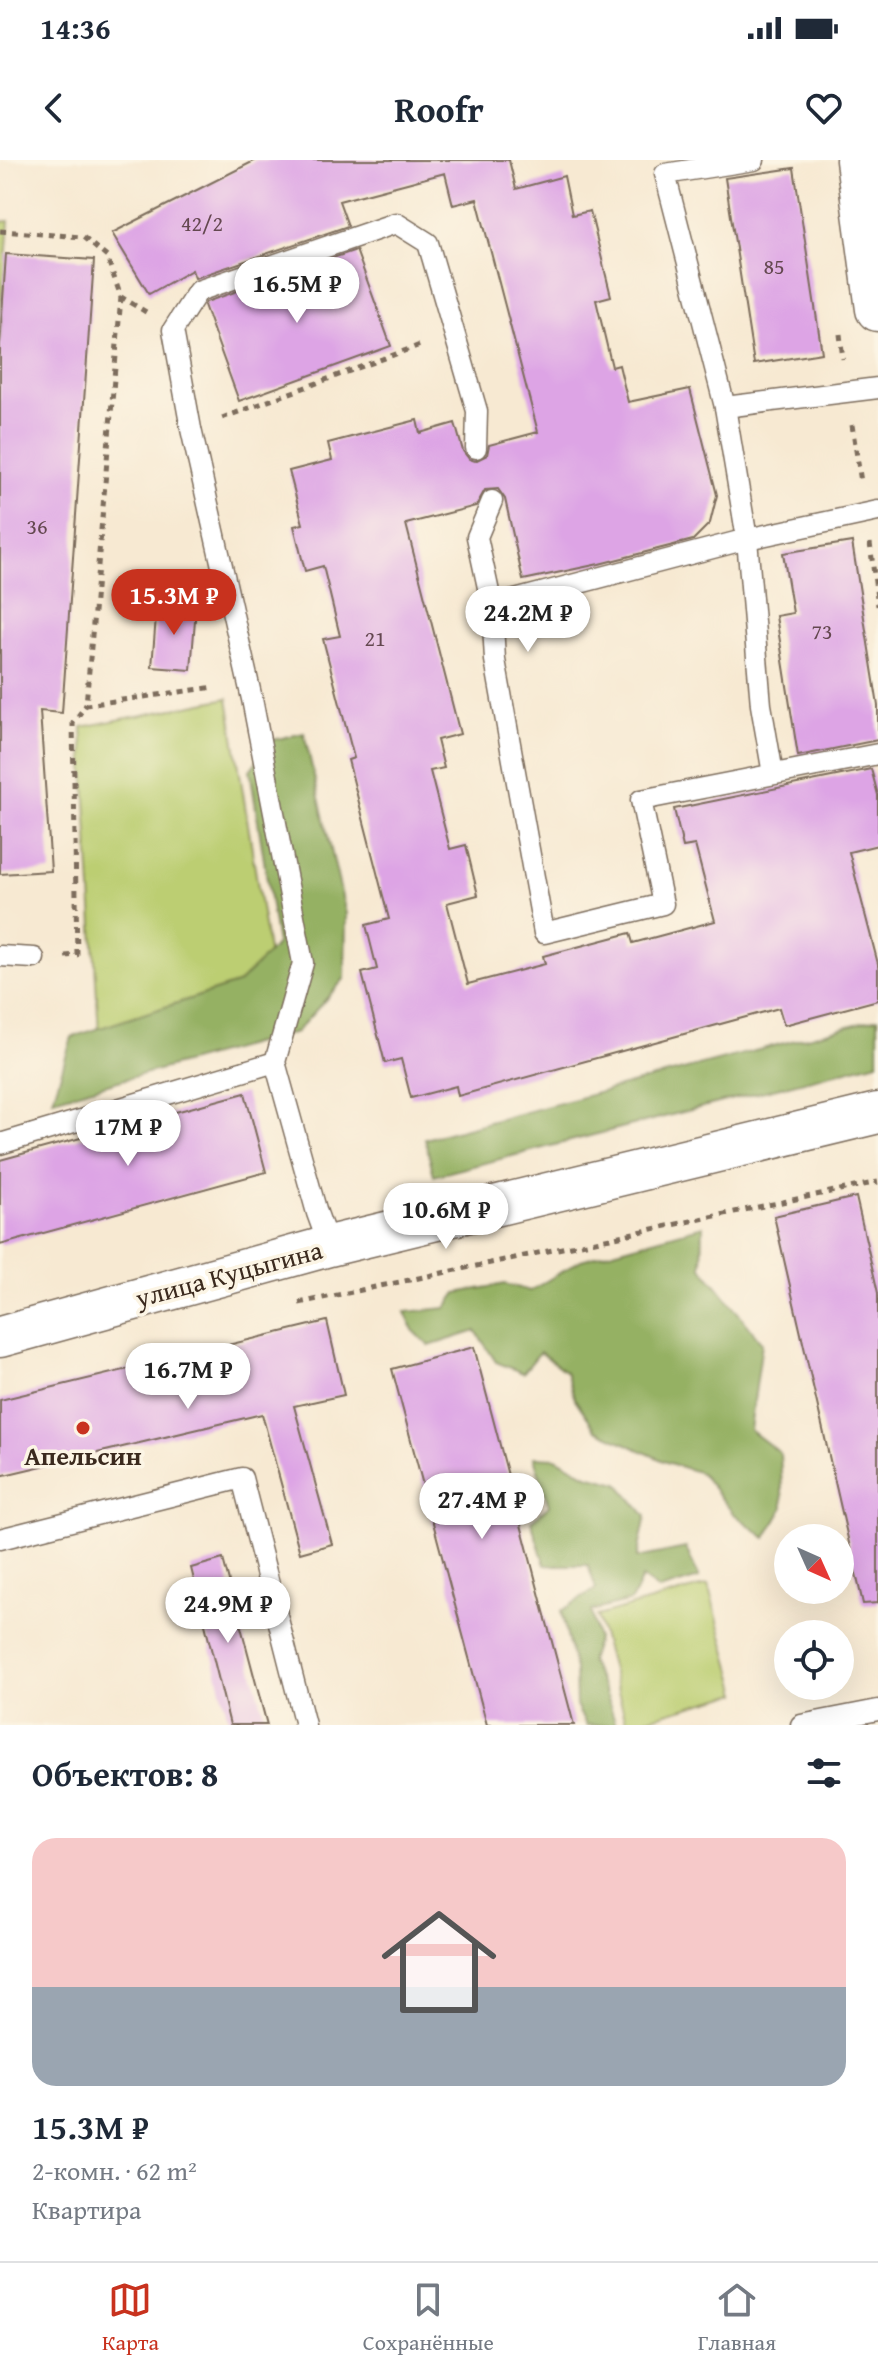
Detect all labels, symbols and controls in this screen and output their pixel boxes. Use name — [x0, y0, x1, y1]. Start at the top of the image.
text: 14:36 — [40, 6, 111, 50]
text: Roofr — [394, 82, 484, 135]
icon: back — [32, 86, 76, 130]
icon: heart — [802, 86, 846, 130]
house number: 42/2 — [181, 207, 223, 239]
house number: 85 — [763, 250, 785, 282]
pin: 16.5M ₽ — [223, 257, 371, 325]
text: 16.5M ₽ — [252, 263, 342, 302]
house number: 36 — [26, 510, 48, 542]
pin: 15.3M ₽ — [100, 569, 248, 637]
text: 15.3M ₽ — [129, 575, 219, 614]
pin: 24.2M ₽ — [454, 586, 602, 654]
text: 24.2M ₽ — [483, 592, 573, 631]
house number: 73 — [811, 615, 833, 647]
house number: 21 — [364, 622, 386, 654]
pin: 17M ₽ — [72, 1100, 184, 1168]
text: 17M ₽ — [94, 1106, 162, 1145]
pin: 10.6M ₽ — [372, 1183, 520, 1251]
text: 10.6M ₽ — [401, 1189, 491, 1228]
street label: улица Куцыгина — [130, 1230, 327, 1317]
pin: 16.7M ₽ — [114, 1343, 262, 1411]
text: 16.7M ₽ — [143, 1349, 233, 1388]
marker: Апельсин — [74, 1419, 92, 1437]
place label: Апельсин — [24, 1436, 142, 1475]
pin: 27.4M ₽ — [408, 1473, 556, 1541]
text: 27.4M ₽ — [437, 1479, 527, 1518]
north arrow — [774, 1524, 854, 1604]
map controls — [774, 1524, 854, 1700]
pin: 24.9M ₽ — [154, 1577, 302, 1645]
text: 24.9M ₽ — [183, 1583, 273, 1622]
button: locate — [774, 1620, 854, 1700]
text: Объектов: 8 — [32, 1749, 218, 1798]
icon: filters — [802, 1751, 846, 1795]
icon: home — [367, 1890, 511, 2034]
text: 15.3M ₽ — [32, 2102, 149, 2151]
text: 2-комн. · 62 m² — [32, 2151, 197, 2190]
text: Квартира — [32, 2190, 141, 2229]
tab: Карта — [102, 2278, 159, 2358]
tab: Сохранённые — [363, 2278, 494, 2358]
tab: Главная — [698, 2278, 776, 2358]

